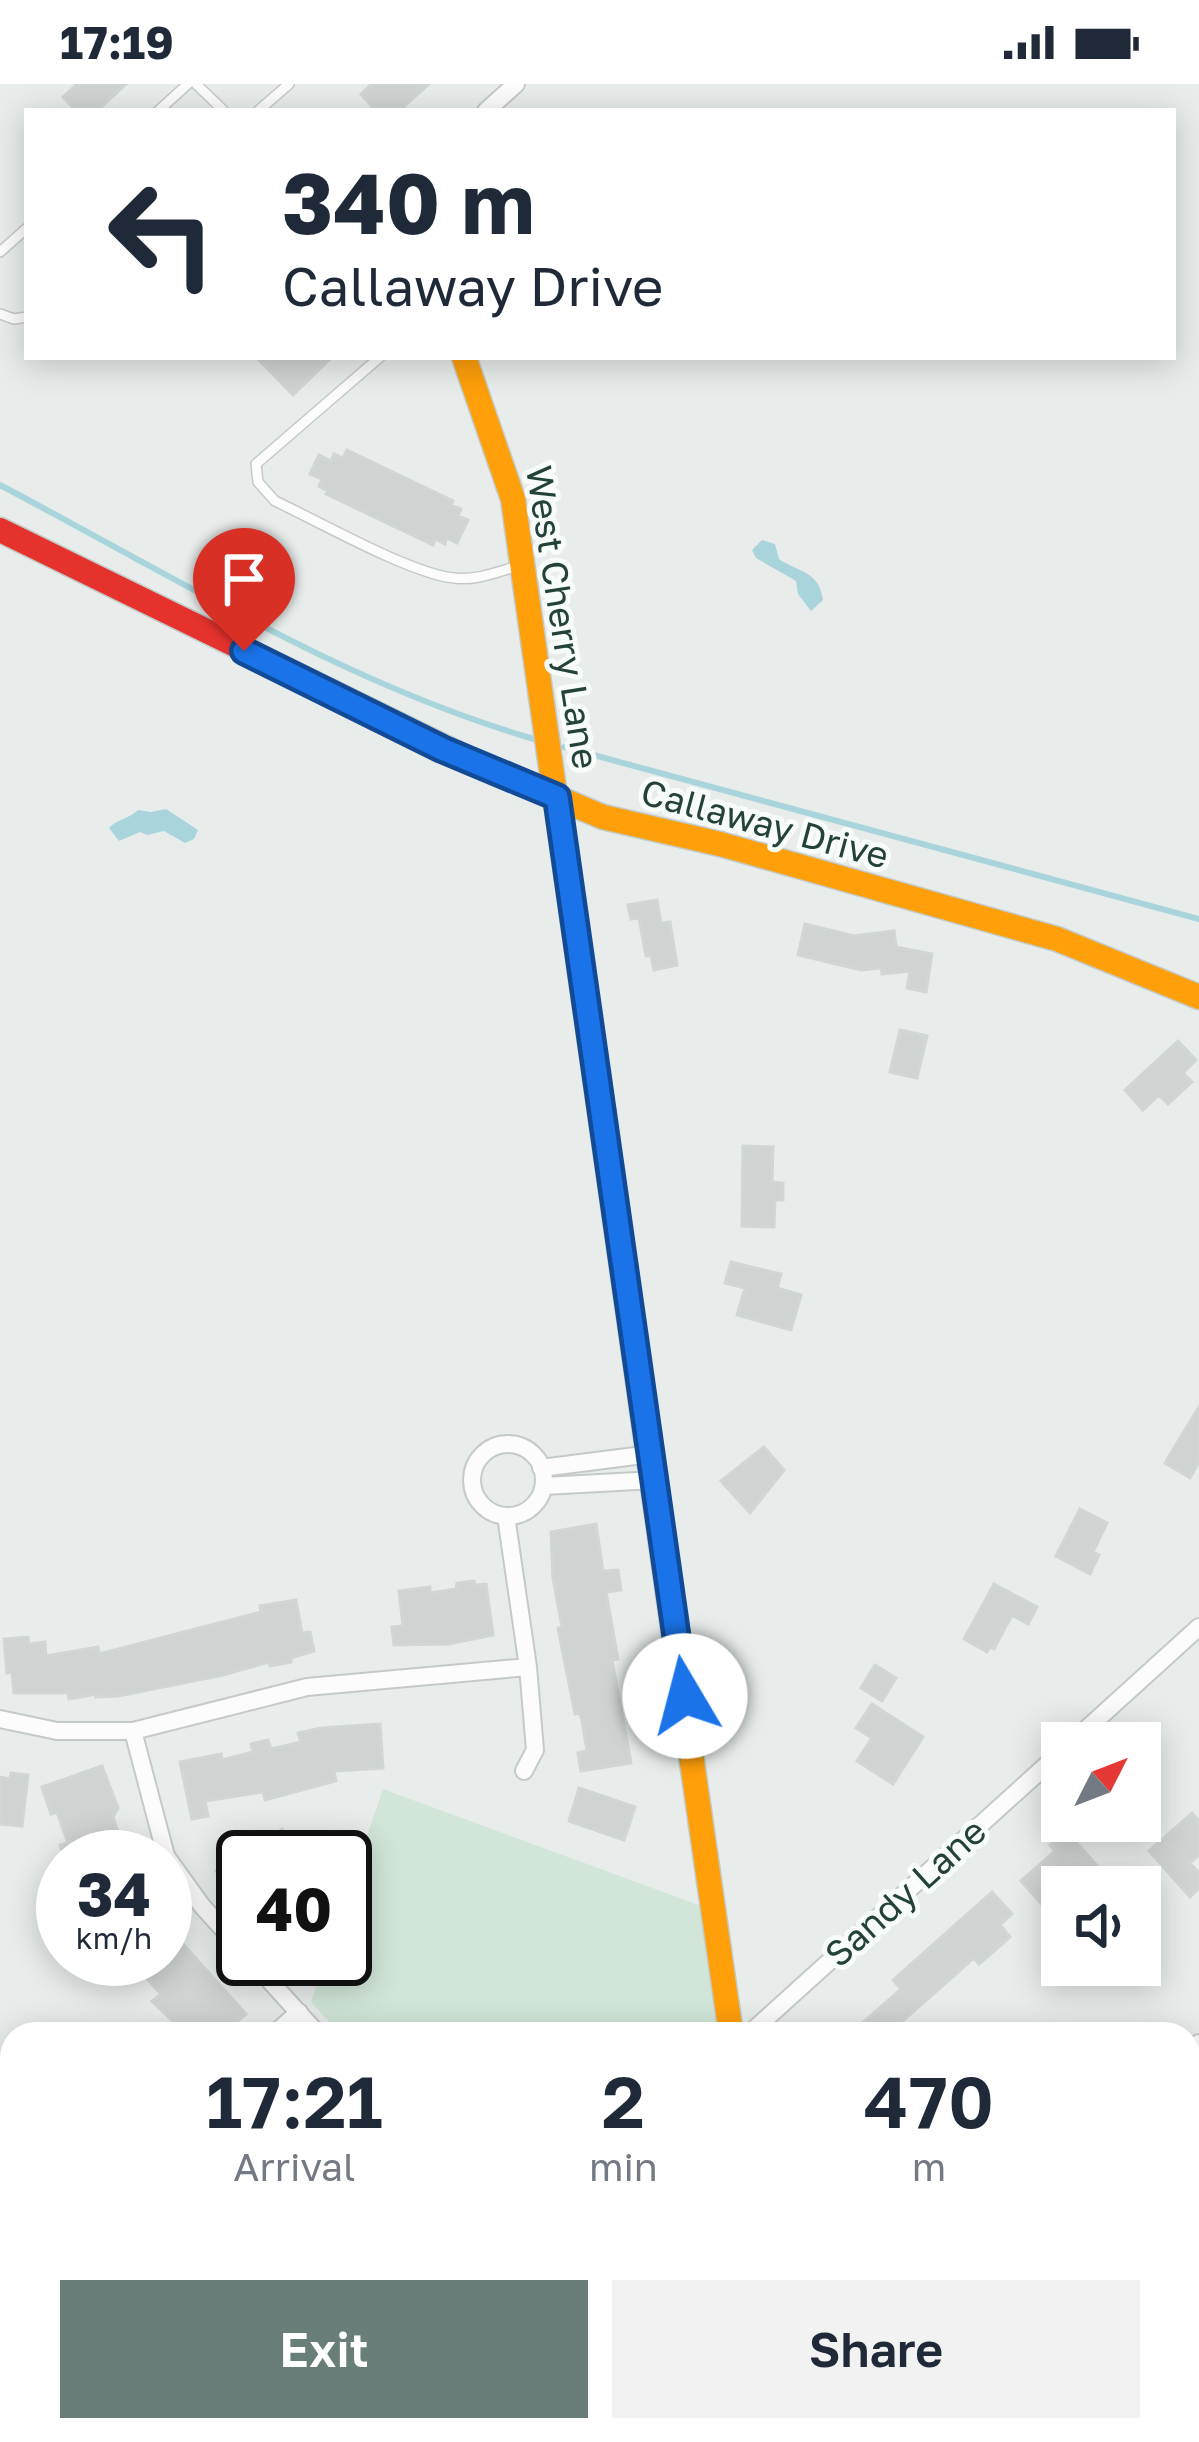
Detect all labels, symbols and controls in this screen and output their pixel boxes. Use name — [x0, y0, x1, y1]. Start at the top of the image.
text: 17:19 — [60, 15, 174, 69]
text: 340 m — [282, 152, 535, 252]
icon: left — [84, 156, 240, 312]
text: Callaway Drive — [282, 253, 663, 318]
street label: West Cherry Lane — [518, 462, 608, 772]
pin — [193, 528, 295, 651]
icon: arrive — [211, 546, 277, 612]
street label: Callaway Drive — [637, 769, 893, 877]
position arrow — [622, 1633, 748, 1759]
north arrow — [1041, 1722, 1161, 1842]
map controls — [1041, 1722, 1161, 1986]
street label: Sandy Lane — [816, 1809, 994, 1975]
speed limit sign: 40 — [216, 1830, 372, 1986]
text: 34 — [77, 1857, 151, 1929]
button: sound — [1041, 1866, 1161, 1986]
text: km/h — [76, 1920, 152, 1956]
text: 17:21 — [206, 2057, 383, 2144]
text: 2 — [602, 2057, 645, 2144]
text: 470 — [864, 2057, 994, 2144]
text: Arrival — [233, 2143, 356, 2190]
text: min — [589, 2143, 658, 2190]
text: m — [912, 2143, 946, 2190]
button: Exit — [60, 2280, 588, 2418]
button: Share — [612, 2280, 1140, 2418]

